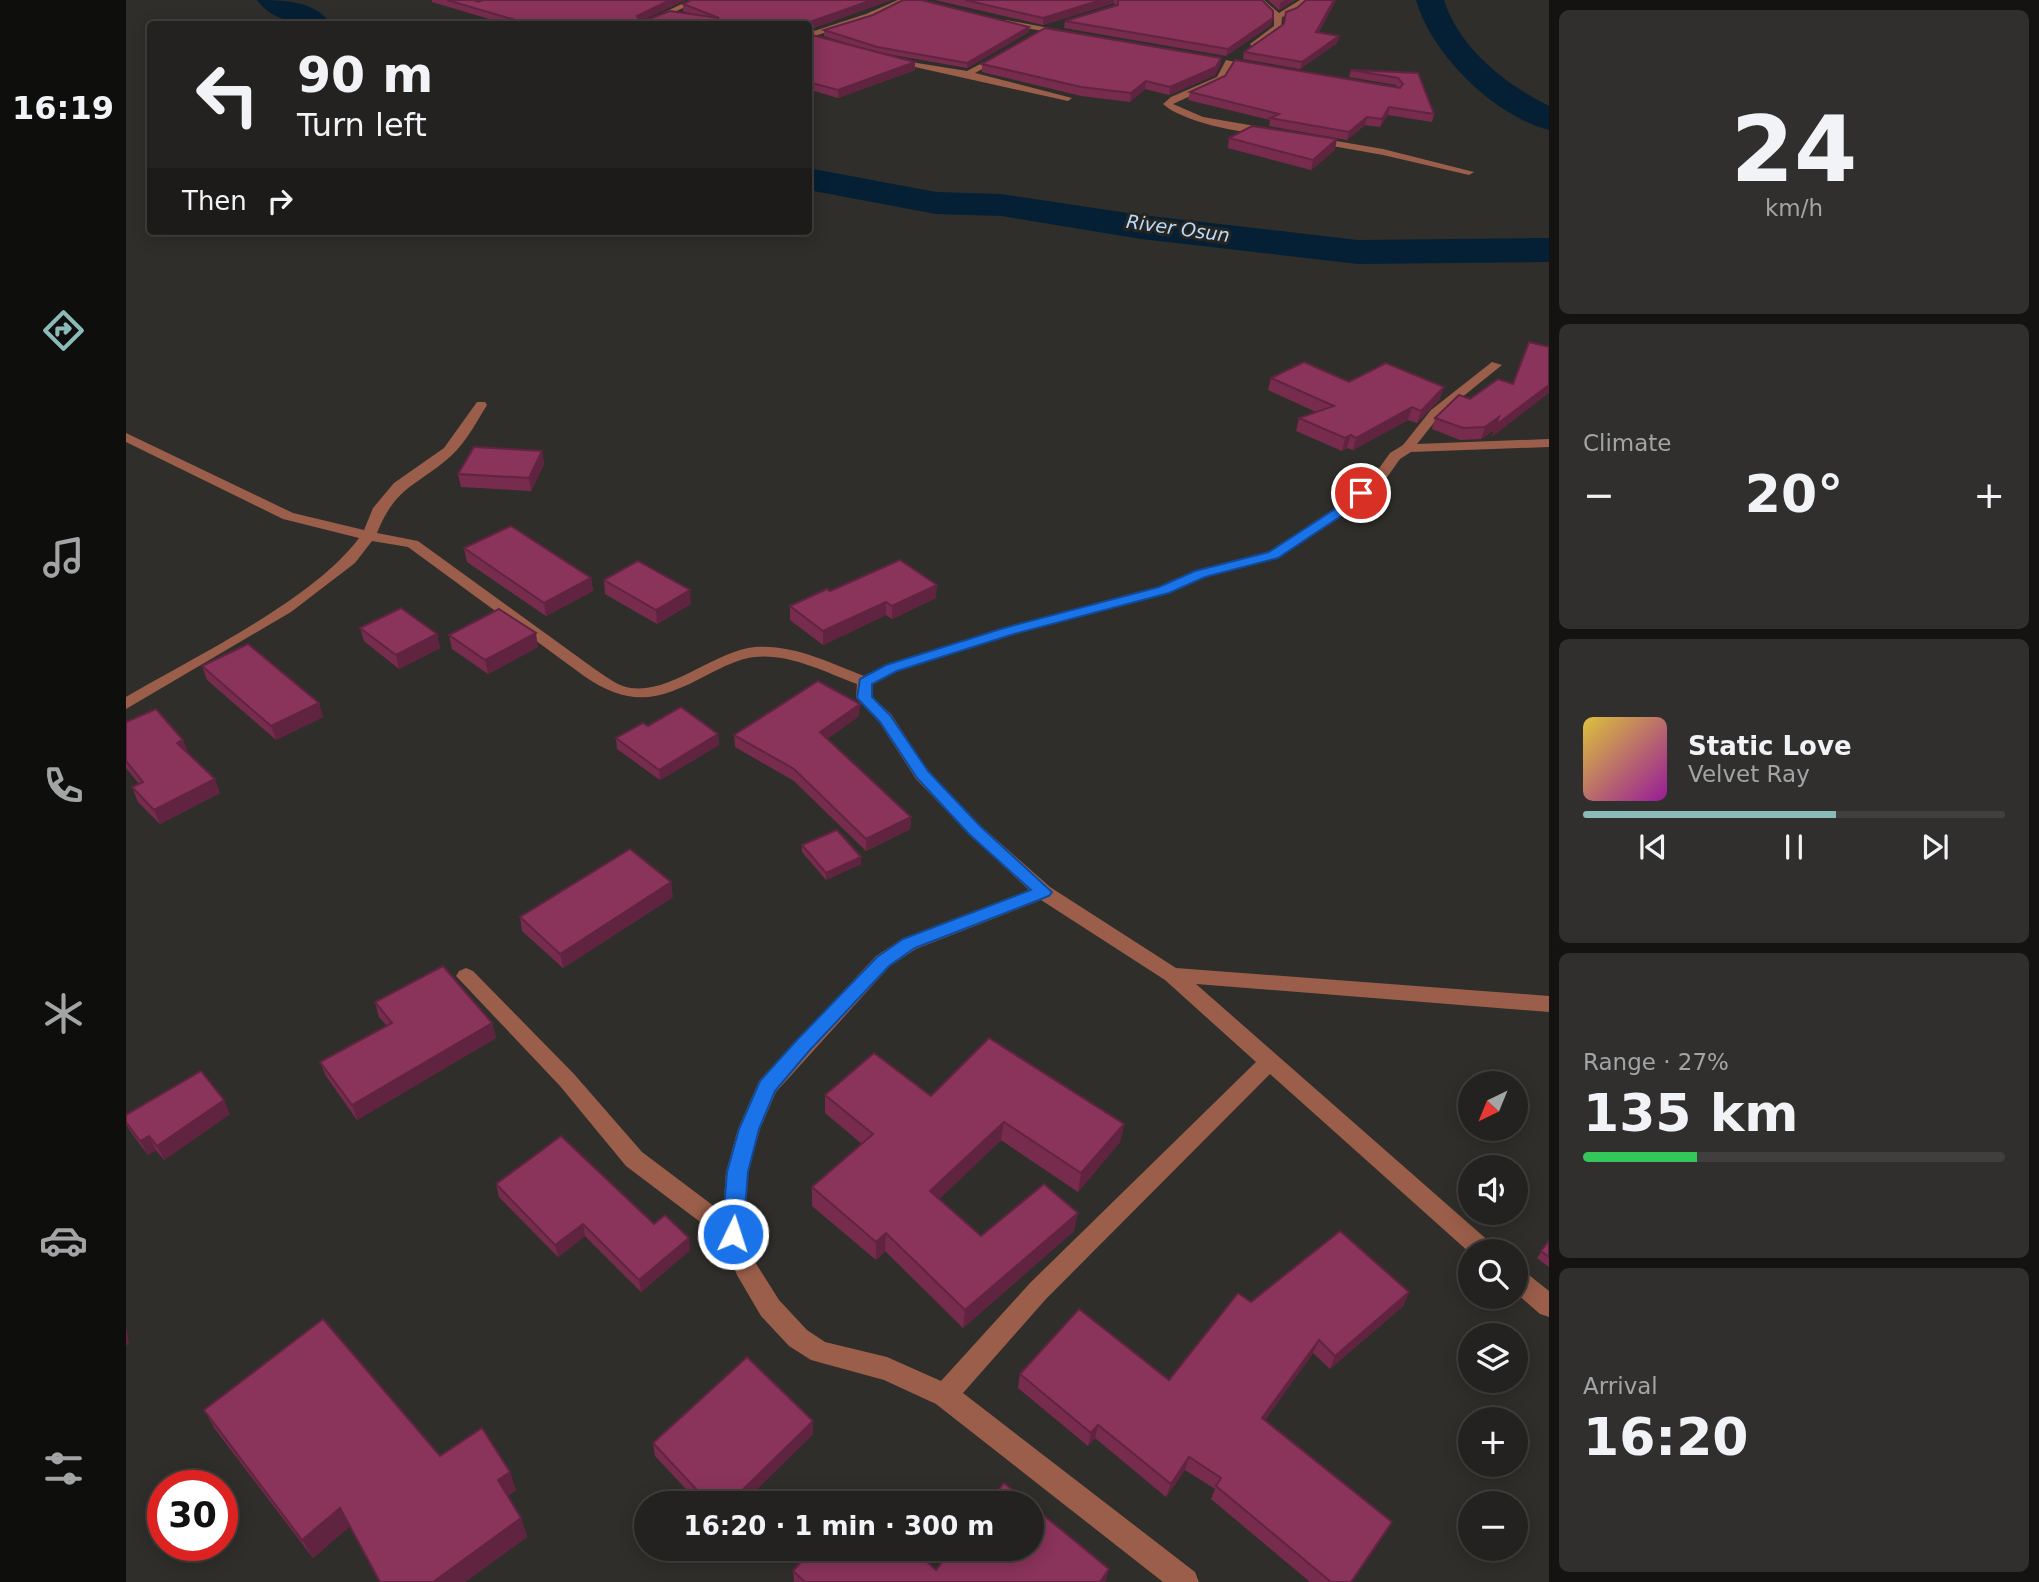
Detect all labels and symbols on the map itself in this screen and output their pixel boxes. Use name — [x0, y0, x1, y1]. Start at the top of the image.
water label: River Osun — [1125, 210, 1231, 246]
pin — [1331, 463, 1391, 523]
north arrow — [1458, 1071, 1528, 1141]
position arrow — [696, 1197, 770, 1271]
speed limit sign: 30 — [147, 1470, 238, 1561]

